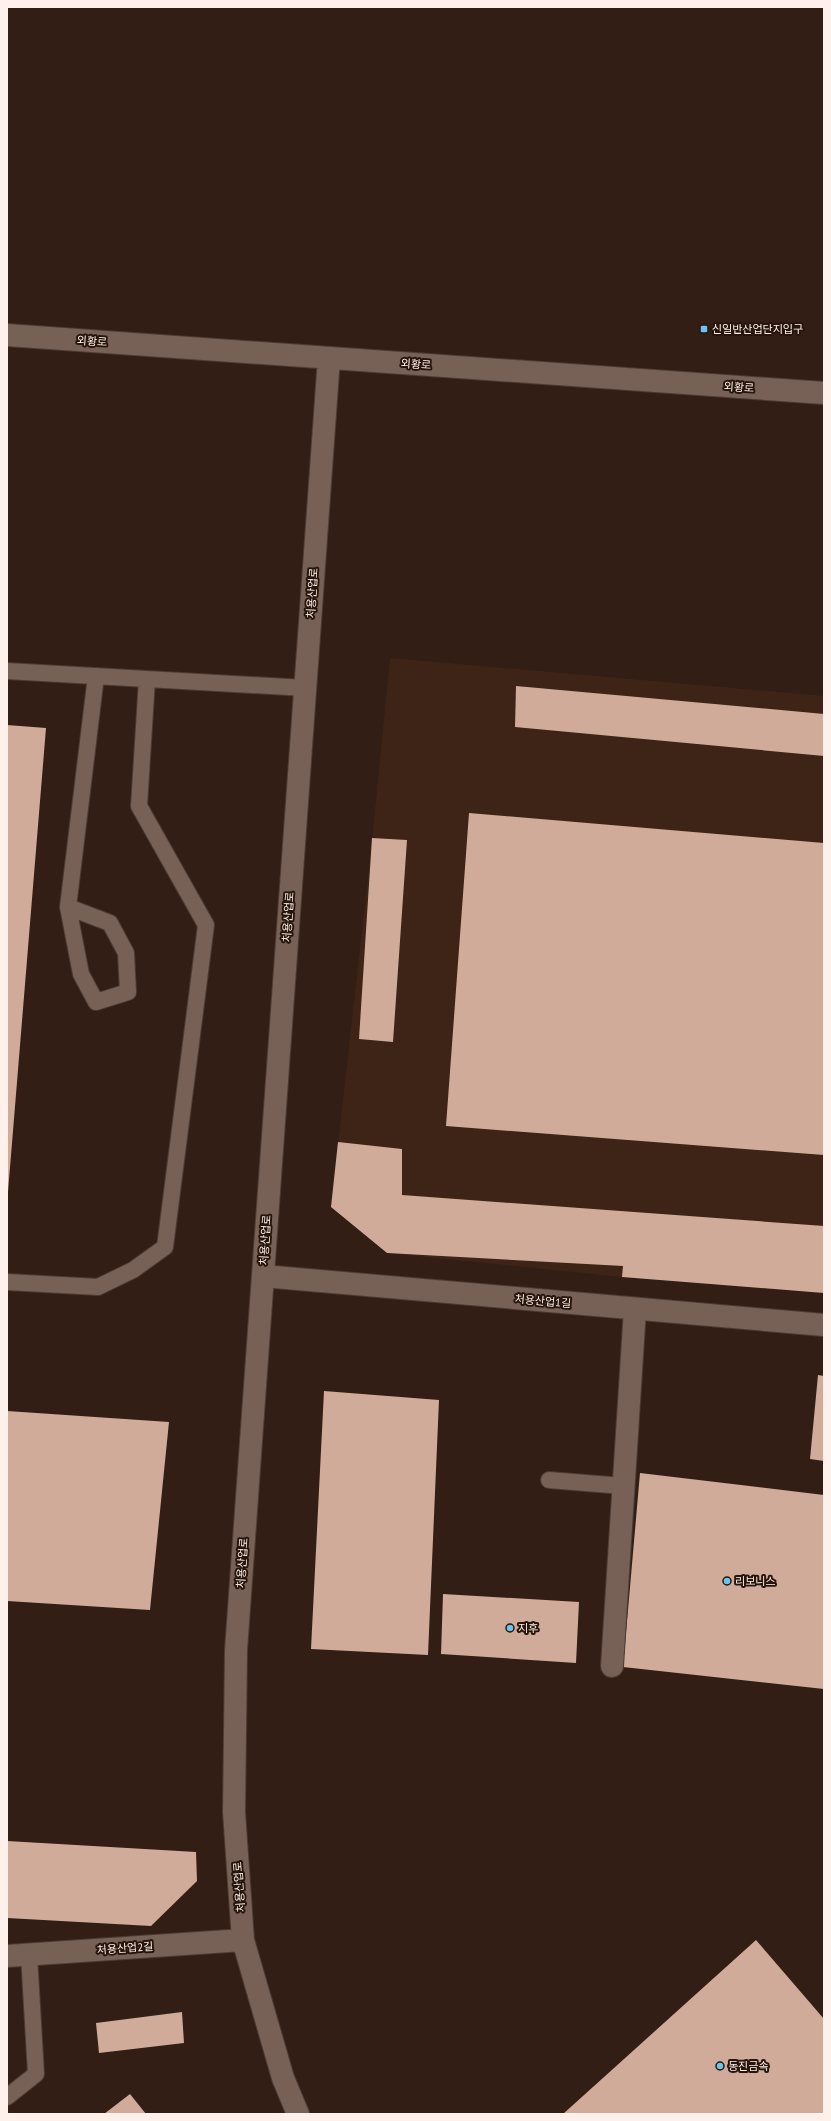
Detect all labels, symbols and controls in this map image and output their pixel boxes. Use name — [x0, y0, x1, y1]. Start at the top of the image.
place label: 신일반산업단지입구 — [712, 322, 803, 336]
marker: 신일반산업단지입구 — [699, 324, 709, 334]
street label: 외황로 — [76, 333, 108, 349]
street label: 외황로 — [400, 356, 432, 372]
street label: 외황로 — [723, 379, 755, 395]
street label: 처용산업로 — [303, 567, 321, 619]
street label: 처용산업로 — [279, 891, 297, 943]
street label: 처용산업로 — [256, 1214, 274, 1266]
street label: 처용산업1길 — [514, 1292, 572, 1310]
street label: 처용산업로 — [233, 1537, 251, 1589]
place label: 리보니스 — [735, 1574, 775, 1588]
marker: 리보니스 — [722, 1576, 732, 1586]
place label: 지후 — [518, 1621, 538, 1635]
marker: 지후 — [505, 1623, 515, 1633]
street label: 처용산업로 — [230, 1861, 248, 1913]
street label: 처용산업2길 — [96, 1939, 154, 1957]
place label: 동진금속 — [728, 2059, 768, 2073]
marker: 동진금속 — [715, 2061, 725, 2071]

